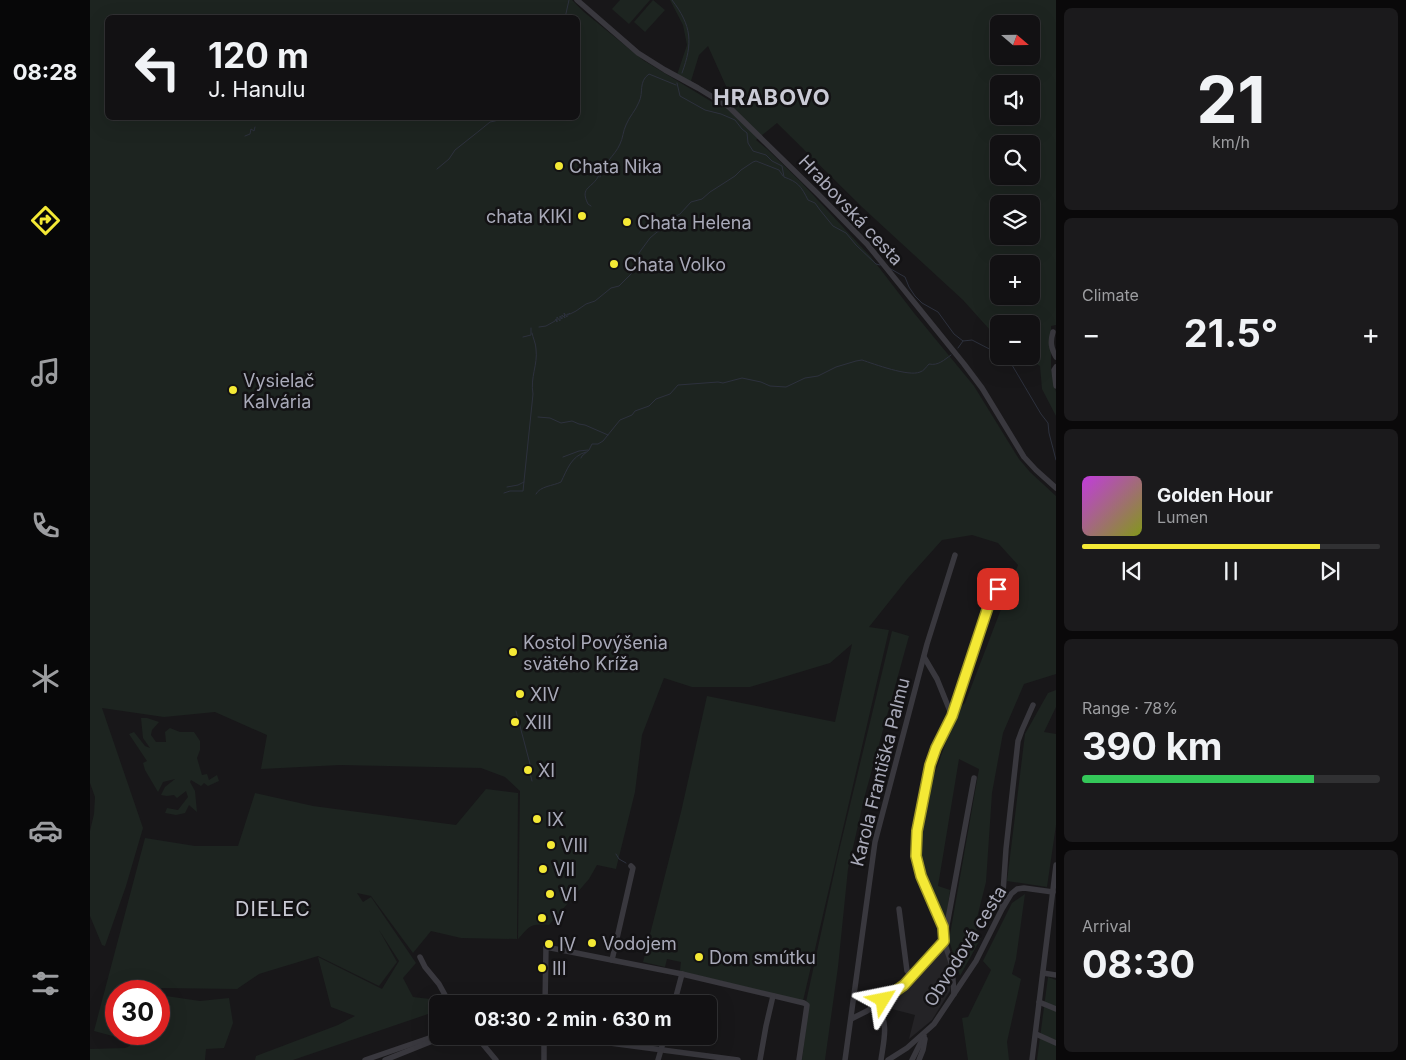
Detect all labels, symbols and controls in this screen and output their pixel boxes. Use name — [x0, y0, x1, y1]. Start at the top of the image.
north arrow — [990, 15, 1040, 65]
map controls — [990, 15, 1040, 365]
text: 120 m — [208, 34, 309, 76]
icon: left — [125, 35, 190, 100]
text: 08:28 — [13, 59, 77, 85]
text: 21 — [1197, 60, 1265, 139]
button: sound — [990, 75, 1040, 125]
text: J. Hanulu — [208, 76, 305, 102]
district label: HRABOVO — [713, 84, 831, 110]
text: km/h — [1212, 132, 1250, 152]
button: search — [990, 135, 1040, 185]
street label: Hrabovská cesta — [795, 151, 907, 269]
place label: Chata Nika — [569, 156, 662, 177]
marker: Chata Nika — [553, 160, 565, 172]
button: layers — [990, 195, 1040, 245]
icon: directions — [28, 203, 63, 238]
place label: chata KIKI — [486, 206, 572, 227]
marker: chata KIKI — [576, 210, 588, 222]
place label: Chata Helena — [637, 212, 752, 233]
marker: Chata Helena — [621, 216, 633, 228]
place label: Chata Volko — [624, 254, 726, 275]
button: + — [990, 255, 1040, 305]
marker: Chata Volko — [608, 258, 620, 270]
text: Climate — [1082, 285, 1139, 305]
text: 21.5° — [1184, 310, 1278, 356]
button: − — [990, 315, 1040, 365]
text: − — [1082, 317, 1101, 351]
text: + — [1361, 317, 1380, 351]
icon: music — [28, 355, 63, 390]
place label: Vysielač Kalvária — [243, 370, 315, 412]
marker: Vysielač Kalvária — [227, 384, 239, 396]
text: Golden Hour — [1157, 484, 1273, 507]
text: Lumen — [1157, 507, 1208, 527]
icon: phone — [28, 508, 63, 543]
icon: previous — [1118, 557, 1146, 585]
icon: pause — [1217, 557, 1245, 585]
icon: next — [1316, 557, 1344, 585]
pin — [977, 568, 1019, 610]
icon: arrive — [984, 575, 1012, 603]
place label: Kostol Povýšenia svätého Kríža — [523, 632, 668, 674]
marker: Kostol Povýšenia svätého Kríža — [507, 646, 519, 658]
icon: climate — [28, 661, 63, 696]
street label: Karola Františka Palmu — [846, 675, 914, 869]
place label: XIV — [530, 684, 560, 705]
marker: XIV — [514, 688, 526, 700]
text: Range · 78% — [1082, 698, 1178, 718]
place label: XIII — [525, 712, 552, 733]
marker: XIII — [509, 716, 521, 728]
text: 390 km — [1082, 723, 1223, 769]
place label: XI — [538, 760, 555, 781]
marker: XI — [522, 764, 534, 776]
place label: IX — [547, 809, 564, 830]
icon: car — [28, 813, 63, 848]
marker: IX — [531, 813, 543, 825]
place label: VIII — [561, 835, 588, 856]
marker: VIII — [545, 839, 557, 851]
place label: VII — [553, 859, 575, 880]
marker: VII — [537, 863, 549, 875]
street label: Obvodová cesta — [920, 882, 1010, 1010]
place label: VI — [560, 884, 577, 905]
marker: VI — [544, 888, 556, 900]
district label: DIELEC — [235, 897, 311, 921]
place label: V — [552, 908, 564, 929]
marker: V — [536, 912, 548, 924]
text: Arrival — [1082, 916, 1131, 936]
place label: Vodojem — [602, 933, 677, 954]
place label: IV — [559, 934, 576, 955]
marker: Vodojem — [586, 937, 598, 949]
marker: IV — [543, 938, 555, 950]
text: 08:30 — [1082, 941, 1195, 987]
place label: Dom smútku — [709, 947, 816, 968]
marker: Dom smútku — [693, 951, 705, 963]
place label: III — [552, 958, 567, 979]
marker: III — [536, 962, 548, 974]
icon: filters — [28, 966, 63, 1001]
position arrow — [856, 973, 908, 1025]
speed limit sign: 30 — [105, 980, 170, 1045]
text: 08:30 · 2 min · 630 m — [474, 1008, 672, 1031]

